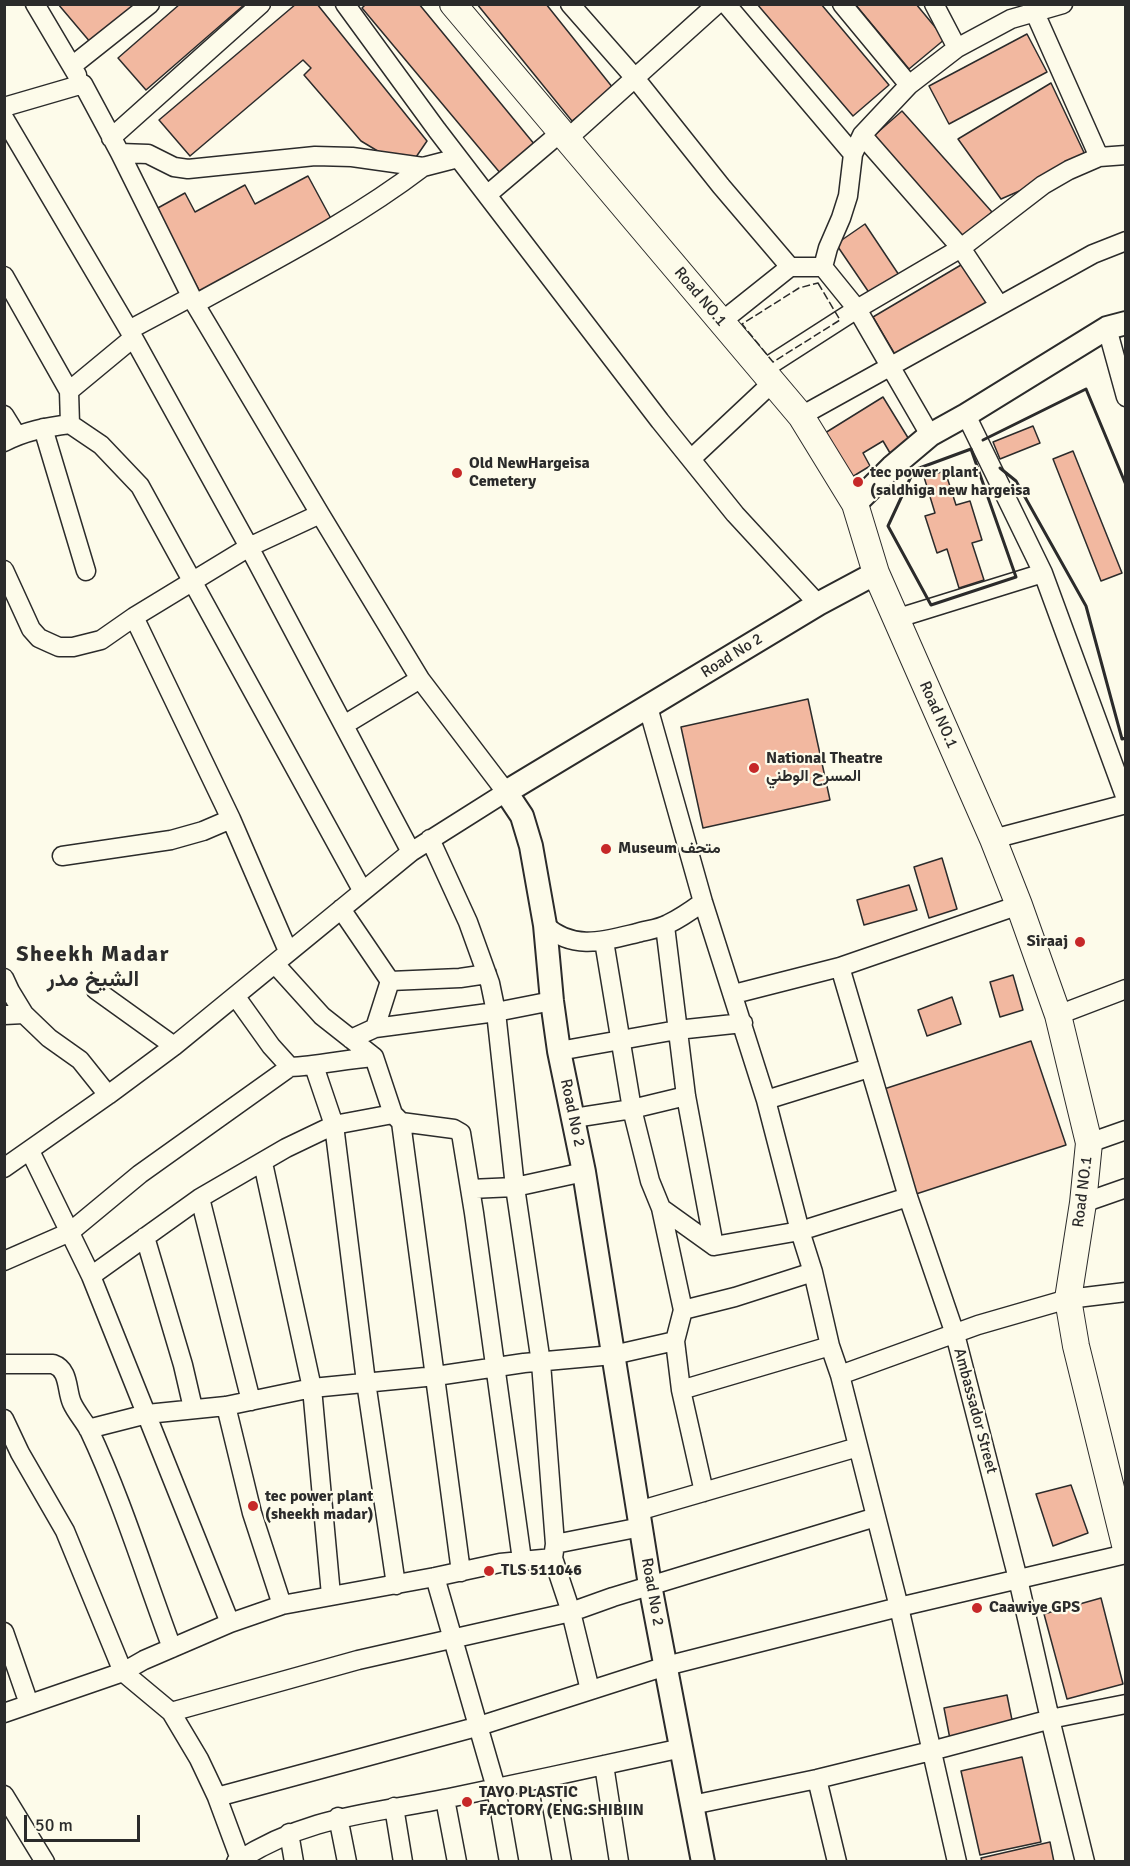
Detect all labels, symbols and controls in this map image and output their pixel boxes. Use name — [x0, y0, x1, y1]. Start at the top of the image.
street label: Road NO.1 — [670, 263, 730, 331]
place label: Old NewHargeisa Cemetery — [469, 454, 590, 492]
place label: tec power plant (saldhiga new hargeisa — [870, 463, 1030, 501]
marker: Old NewHargeisa Cemetery — [450, 466, 464, 480]
marker: tec power plant (saldhiga new hargeisa — [851, 475, 865, 489]
street label: Road No 2 — [698, 630, 766, 682]
street label: Road NO.1 — [915, 678, 961, 752]
place label: National Theatre المسرح الوطني — [766, 749, 883, 787]
marker: National Theatre المسرح الوطني — [747, 761, 761, 775]
place label: Museum متحف — [618, 839, 721, 859]
marker: Museum متحف — [599, 842, 613, 856]
place label: Siraaj — [1027, 932, 1068, 952]
marker: Siraaj — [1073, 935, 1087, 949]
district label: Sheekh Madar الشيخ مدر — [16, 942, 170, 993]
street label: Road No 2 — [555, 1077, 589, 1149]
street label: Road NO.1 — [1069, 1155, 1097, 1229]
street label: Ambassador Street — [949, 1346, 1001, 1476]
place label: tec power plant (sheekh madar) — [265, 1487, 373, 1525]
marker: tec power plant (sheekh madar) — [246, 1499, 260, 1513]
street label: Road No 2 — [637, 1556, 667, 1628]
place label: TLS 511046 — [501, 1561, 582, 1581]
marker: TLS 511046 — [482, 1564, 496, 1578]
place label: Caawiye GPS — [989, 1598, 1080, 1618]
marker: Caawiye GPS — [970, 1601, 984, 1615]
place label: TAYO PLASTIC FACTORY (ENG:SHIBIIN — [479, 1783, 644, 1821]
marker: TAYO PLASTIC FACTORY (ENG:SHIBIIN — [460, 1795, 474, 1809]
scale bar — [27, 1803, 142, 1841]
text: 50 m — [35, 1814, 73, 1836]

